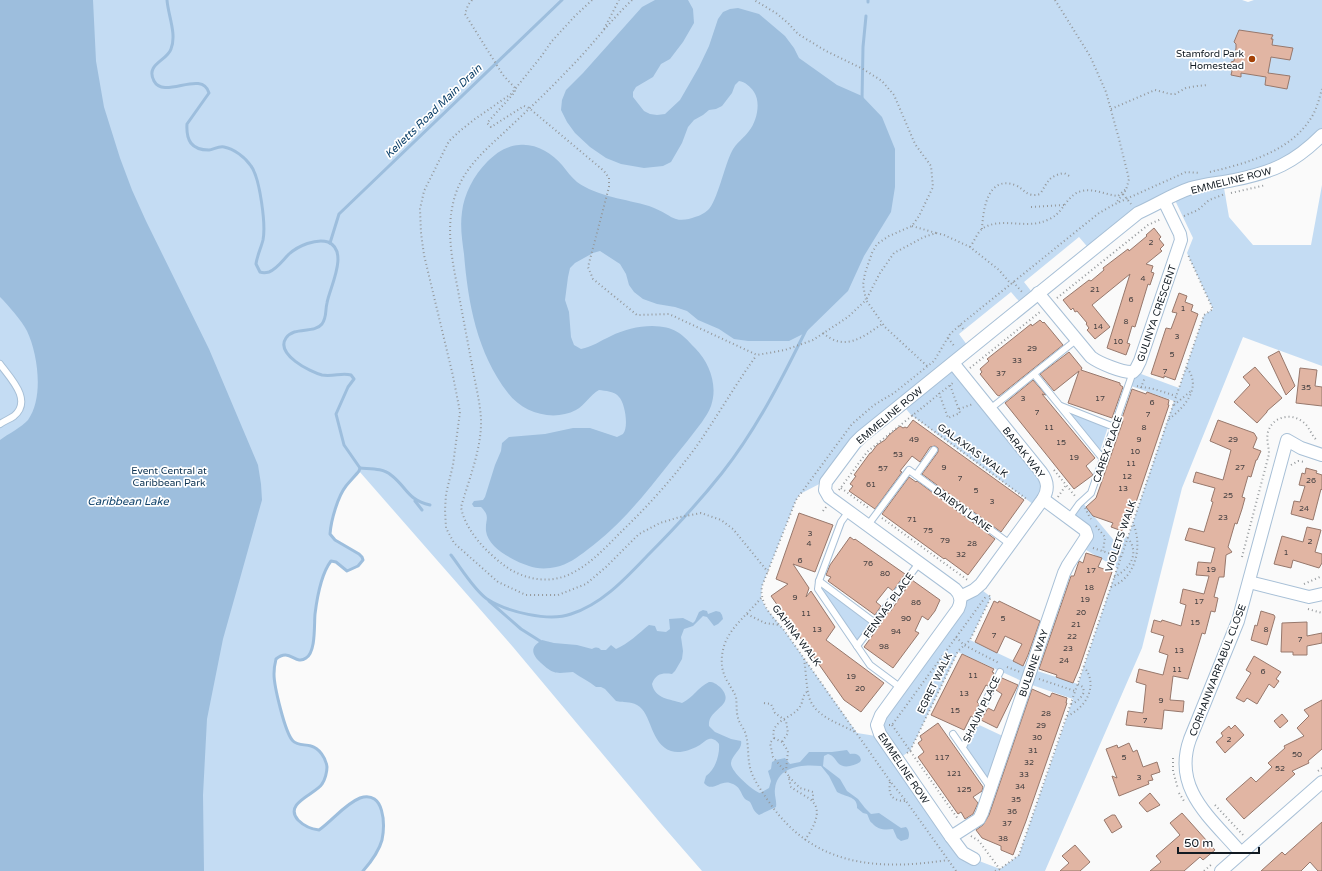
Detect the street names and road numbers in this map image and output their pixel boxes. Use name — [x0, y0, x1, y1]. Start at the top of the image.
street label: EMMELINE ROW — [1189, 165, 1273, 197]
street label: GULINYA CRESCENT — [1135, 263, 1179, 363]
street label: EMMELINE ROW — [854, 384, 925, 447]
street label: CAREX PLACE — [1091, 414, 1125, 484]
street label: GALAXIAS WALK — [935, 421, 1010, 481]
street label: BARAK WAY — [1000, 425, 1047, 481]
street label: DAIBYN LANE — [931, 485, 994, 535]
street label: VIOLETS WALK — [1103, 499, 1139, 574]
street label: FENNAS PLACE — [861, 571, 916, 641]
street label: GAHINA WALK — [769, 603, 823, 669]
street label: CORHANWARRABUL CLOSE — [1187, 603, 1249, 738]
street label: BULBINE WAY — [1017, 628, 1051, 699]
street label: EGRET WALK — [915, 651, 955, 716]
street label: SHAUN PLACE — [961, 674, 1003, 744]
street label: EMMELINE ROW — [875, 731, 931, 806]

